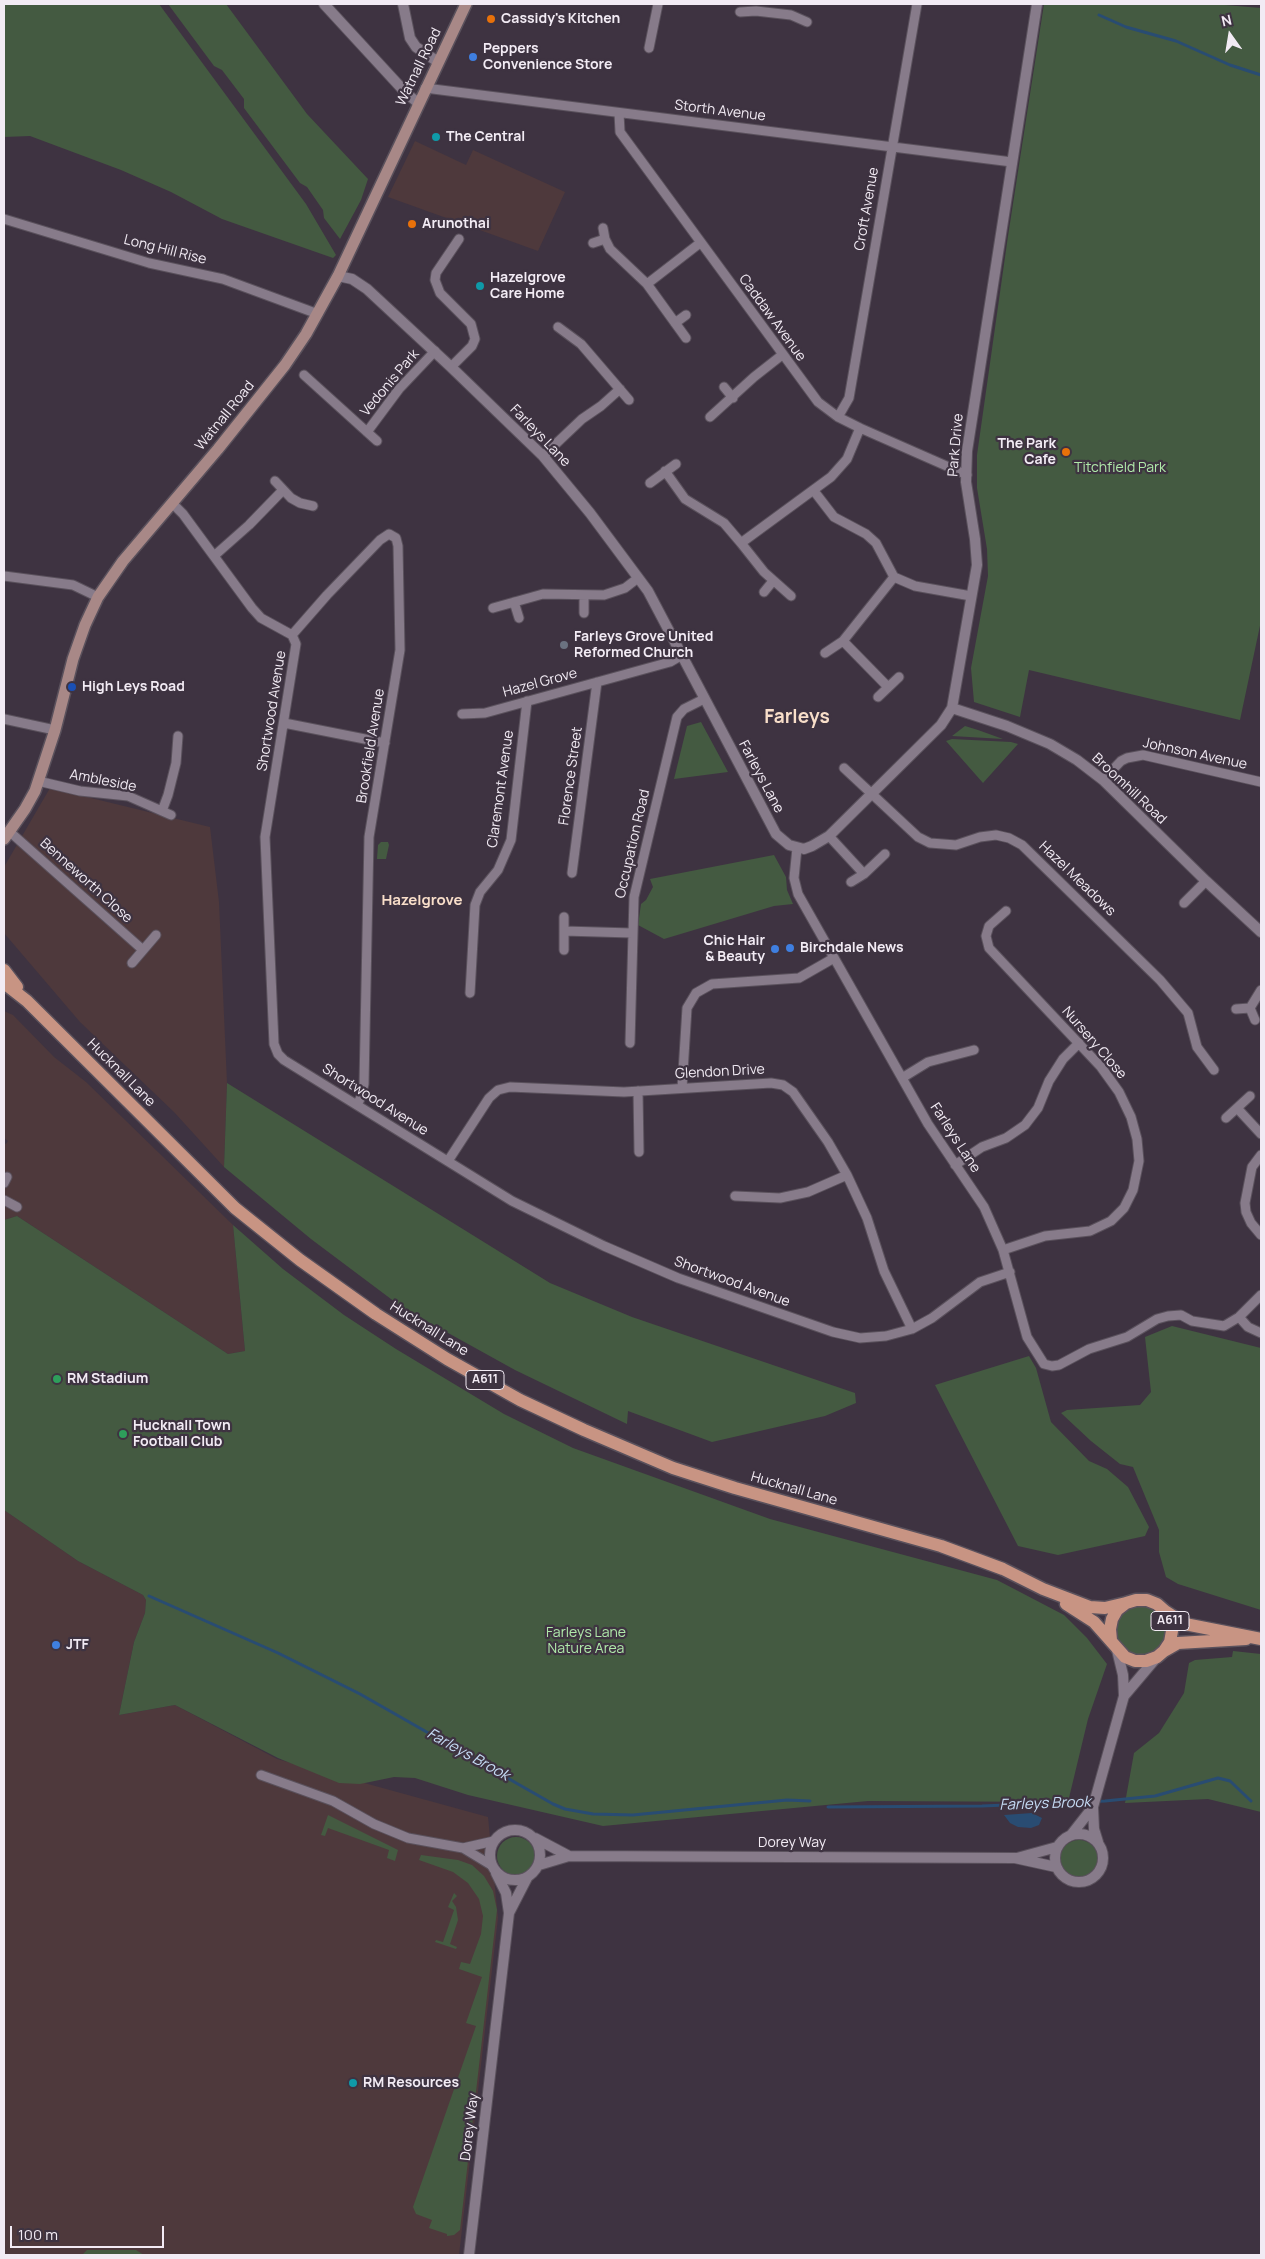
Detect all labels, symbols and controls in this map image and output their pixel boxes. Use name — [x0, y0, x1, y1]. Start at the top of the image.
north arrow — [1205, 10, 1255, 60]
text: N — [1219, 10, 1234, 30]
place label: Cassidy's Kitchen — [501, 11, 620, 27]
marker: Cassidy's Kitchen — [485, 13, 497, 25]
street label: Watnall Road — [393, 25, 445, 109]
place label: Peppers Convenience Store — [483, 41, 612, 74]
marker: Peppers Convenience Store — [467, 51, 479, 63]
street label: Storth Avenue — [673, 97, 767, 125]
place label: The Central — [446, 129, 525, 145]
marker: The Central — [430, 131, 442, 143]
street label: Croft Avenue — [851, 166, 883, 252]
place label: Arunothai — [422, 216, 490, 232]
marker: Arunothai — [406, 218, 418, 230]
street label: Long Hill Rise — [122, 232, 208, 268]
place label: Hazelgrove Care Home — [490, 270, 566, 302]
street label: Caddaw Avenue — [735, 271, 809, 365]
marker: Hazelgrove Care Home — [474, 280, 486, 292]
street label: Vedonis Park — [357, 346, 423, 420]
street label: Watnall Road — [192, 378, 258, 454]
street label: Farleys Lane — [506, 401, 574, 471]
street label: Park Drive — [945, 413, 967, 477]
place label: The Park Cafe — [998, 436, 1056, 468]
marker: The Park Cafe — [1060, 446, 1072, 458]
park label: Titchfield Park — [1074, 460, 1166, 476]
place label: Farleys Grove United Reformed Church — [574, 629, 713, 662]
marker: Farleys Grove United Reformed Church — [558, 639, 570, 651]
street label: Shortwood Avenue — [254, 649, 290, 773]
street label: Hazel Grove — [501, 665, 579, 701]
place label: High Leys Road — [82, 679, 185, 695]
marker: High Leys Road — [66, 681, 78, 693]
street label: Brookfield Avenue — [354, 687, 388, 805]
district label: Farleys — [764, 707, 830, 729]
street label: Florence Street — [556, 726, 586, 826]
street label: Claremont Avenue — [484, 729, 518, 849]
street label: Johnson Avenue — [1141, 735, 1249, 773]
street label: Farleys Lane — [735, 738, 787, 816]
street label: Broomhill Road — [1088, 750, 1170, 828]
street label: Ambleside — [68, 766, 138, 796]
street label: Occupation Road — [612, 788, 654, 900]
street label: Benneworth Close — [36, 835, 136, 927]
street label: Hazel Meadows — [1035, 838, 1119, 920]
district label: Hazelgrove — [381, 892, 463, 910]
place label: Chic Hair & Beauty — [703, 933, 765, 966]
place label: Birchdale News — [800, 940, 904, 956]
marker: Birchdale News — [784, 942, 796, 954]
marker: Chic Hair & Beauty — [769, 943, 781, 955]
street label: Nursery Close — [1058, 1003, 1130, 1083]
street label: Hucknall Lane — [83, 1035, 159, 1111]
street label: Shortwood Avenue — [319, 1061, 431, 1139]
street label: Glendon Drive — [675, 1061, 765, 1083]
street label: Farleys Lane — [926, 1100, 984, 1176]
street label: Shortwood Avenue — [672, 1253, 792, 1311]
street label: Hucknall Lane — [387, 1298, 471, 1360]
road number: A611 — [466, 1370, 504, 1390]
place label: RM Stadium — [67, 1371, 148, 1387]
marker: RM Stadium — [51, 1373, 63, 1385]
place label: Hucknall Town Football Club — [133, 1418, 231, 1450]
marker: Hucknall Town Football Club — [117, 1428, 129, 1440]
street label: Hucknall Lane — [749, 1469, 839, 1509]
road number: A611 — [1151, 1612, 1189, 1630]
park label: Farleys Lane Nature Area — [546, 1625, 626, 1658]
place label: JTF — [66, 1637, 89, 1653]
marker: JTF — [50, 1639, 62, 1651]
water label: Farleys Brook — [424, 1725, 512, 1785]
water label: Farleys Brook — [999, 1793, 1091, 1815]
street label: Dorey Way — [758, 1835, 826, 1851]
place label: RM Resources — [363, 2075, 459, 2091]
marker: RM Resources — [347, 2077, 359, 2089]
street label: Dorey Way — [458, 2092, 482, 2162]
scale bar — [12, 2216, 166, 2248]
text: 100 m — [18, 2224, 58, 2245]

